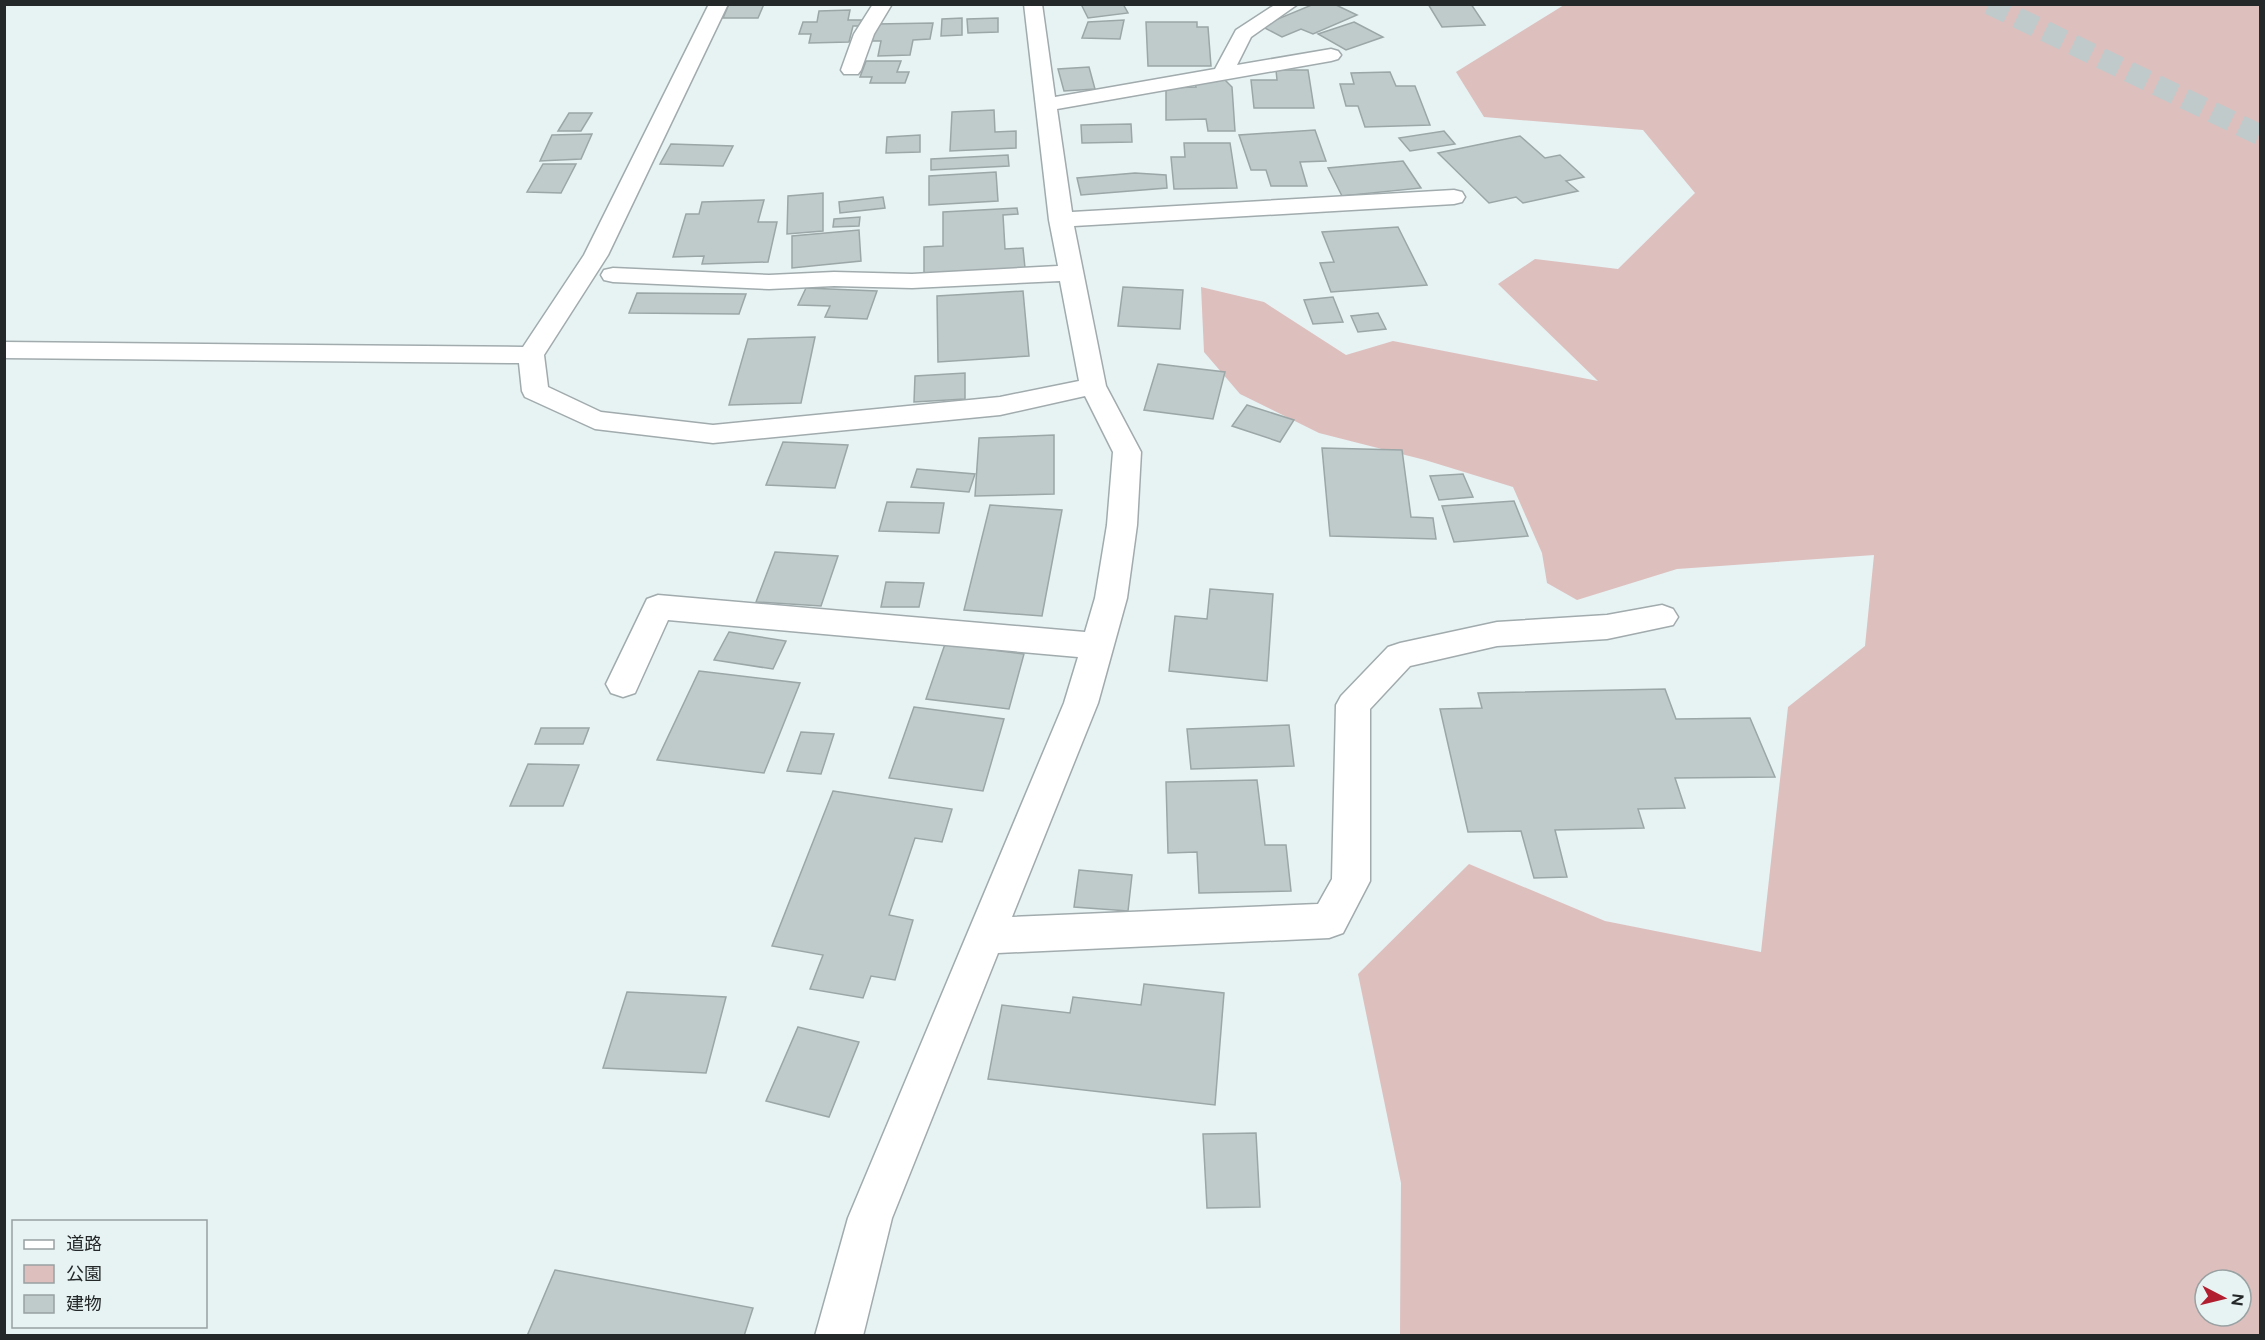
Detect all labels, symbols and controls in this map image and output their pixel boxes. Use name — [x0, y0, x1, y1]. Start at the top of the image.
legend — [12, 1220, 207, 1328]
text: 道路 — [66, 1233, 102, 1255]
text: 公園 — [66, 1263, 102, 1285]
north arrow — [2193, 1268, 2253, 1328]
text: N — [2227, 1292, 2248, 1307]
text: 建物 — [66, 1293, 102, 1315]

